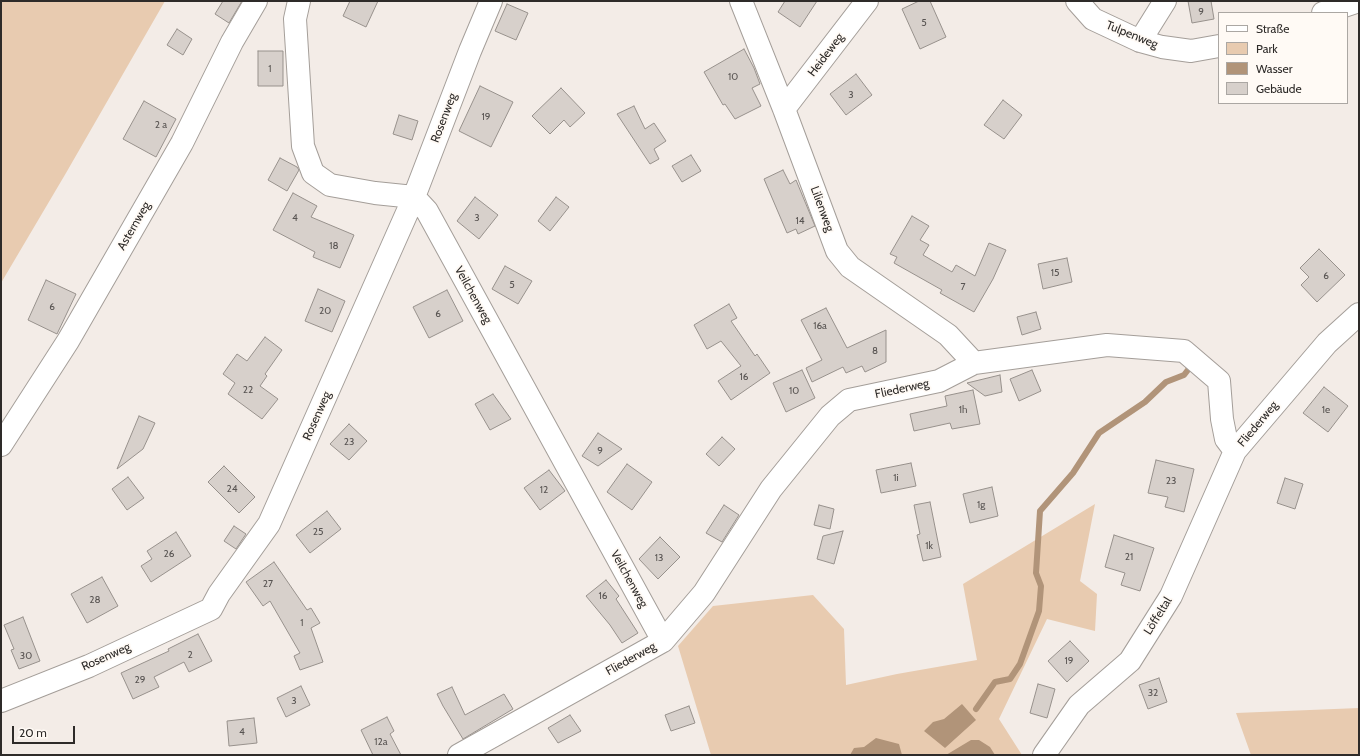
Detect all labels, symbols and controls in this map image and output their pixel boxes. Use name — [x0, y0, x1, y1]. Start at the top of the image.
house number: 9 — [1198, 6, 1204, 18]
legend — [1218, 12, 1348, 104]
house number: 5 — [921, 17, 927, 29]
street label: Tulpenweg — [1104, 18, 1160, 52]
text: Straße — [1256, 21, 1289, 36]
street label: Heideweg — [805, 30, 847, 80]
text: Park — [1256, 41, 1278, 56]
text: Wasser — [1256, 61, 1293, 76]
house number: 1 — [268, 63, 272, 75]
house number: 10 — [728, 71, 738, 83]
text: Gebäude — [1256, 81, 1302, 96]
house number: 3 — [848, 89, 854, 101]
street label: Rosenweg — [428, 91, 460, 145]
house number: 19 — [482, 111, 490, 123]
house number: 2 a — [155, 119, 167, 131]
street label: Lilienweg — [807, 184, 837, 234]
street label: Asternweg — [114, 199, 154, 253]
house number: 4 — [292, 212, 298, 224]
house number: 3 — [474, 212, 480, 224]
house number: 14 — [795, 215, 805, 227]
house number: 18 — [329, 240, 339, 252]
street label: Veilchenweg — [451, 264, 495, 326]
house number: 15 — [1051, 267, 1059, 279]
house number: 6 — [1323, 270, 1329, 282]
house number: 5 — [509, 279, 515, 291]
house number: 7 — [960, 281, 966, 293]
house number: 6 — [49, 301, 55, 313]
house number: 20 — [319, 305, 331, 317]
house number: 6 — [435, 308, 441, 320]
house number: 16a — [813, 320, 827, 332]
house number: 8 — [872, 345, 878, 357]
house number: 16 — [740, 371, 748, 383]
street label: Fliederweg — [874, 376, 930, 402]
house number: 22 — [243, 384, 253, 396]
house number: 10 — [789, 385, 799, 397]
street label: Rosenweg — [300, 389, 334, 443]
street label: Fliederweg — [1235, 398, 1281, 450]
house number: 1h — [959, 404, 967, 416]
house number: 1e — [1322, 404, 1330, 416]
house number: 23 — [344, 436, 354, 448]
house number: 9 — [597, 445, 603, 457]
house number: 1i — [893, 472, 899, 484]
house number: 23 — [1166, 475, 1176, 487]
house number: 24 — [226, 483, 238, 495]
house number: 12 — [540, 484, 548, 496]
house number: 1g — [977, 499, 985, 511]
house number: 25 — [313, 526, 323, 538]
house number: 1k — [925, 540, 933, 552]
house number: 26 — [164, 548, 174, 560]
street label: Veilchenweg — [607, 548, 651, 610]
house number: 21 — [1125, 551, 1133, 563]
house number: 13 — [655, 552, 663, 564]
house number: 27 — [263, 578, 273, 590]
house number: 16 — [599, 590, 607, 602]
house number: 28 — [89, 594, 101, 606]
street label: Löffeltal — [1141, 594, 1175, 638]
house number: 1 — [300, 617, 304, 629]
street label: Fliederweg — [603, 639, 659, 679]
street label: Rosenweg — [79, 640, 133, 674]
house number: 2 — [187, 649, 193, 661]
house number: 30 — [20, 650, 32, 662]
house number: 19 — [1065, 655, 1073, 667]
house number: 29 — [135, 674, 145, 686]
house number: 32 — [1148, 687, 1158, 699]
house number: 3 — [291, 695, 297, 707]
scale bar — [14, 718, 77, 744]
text: 20 m — [19, 725, 47, 740]
house number: 4 — [239, 726, 245, 738]
house number: 12a — [374, 736, 388, 748]

